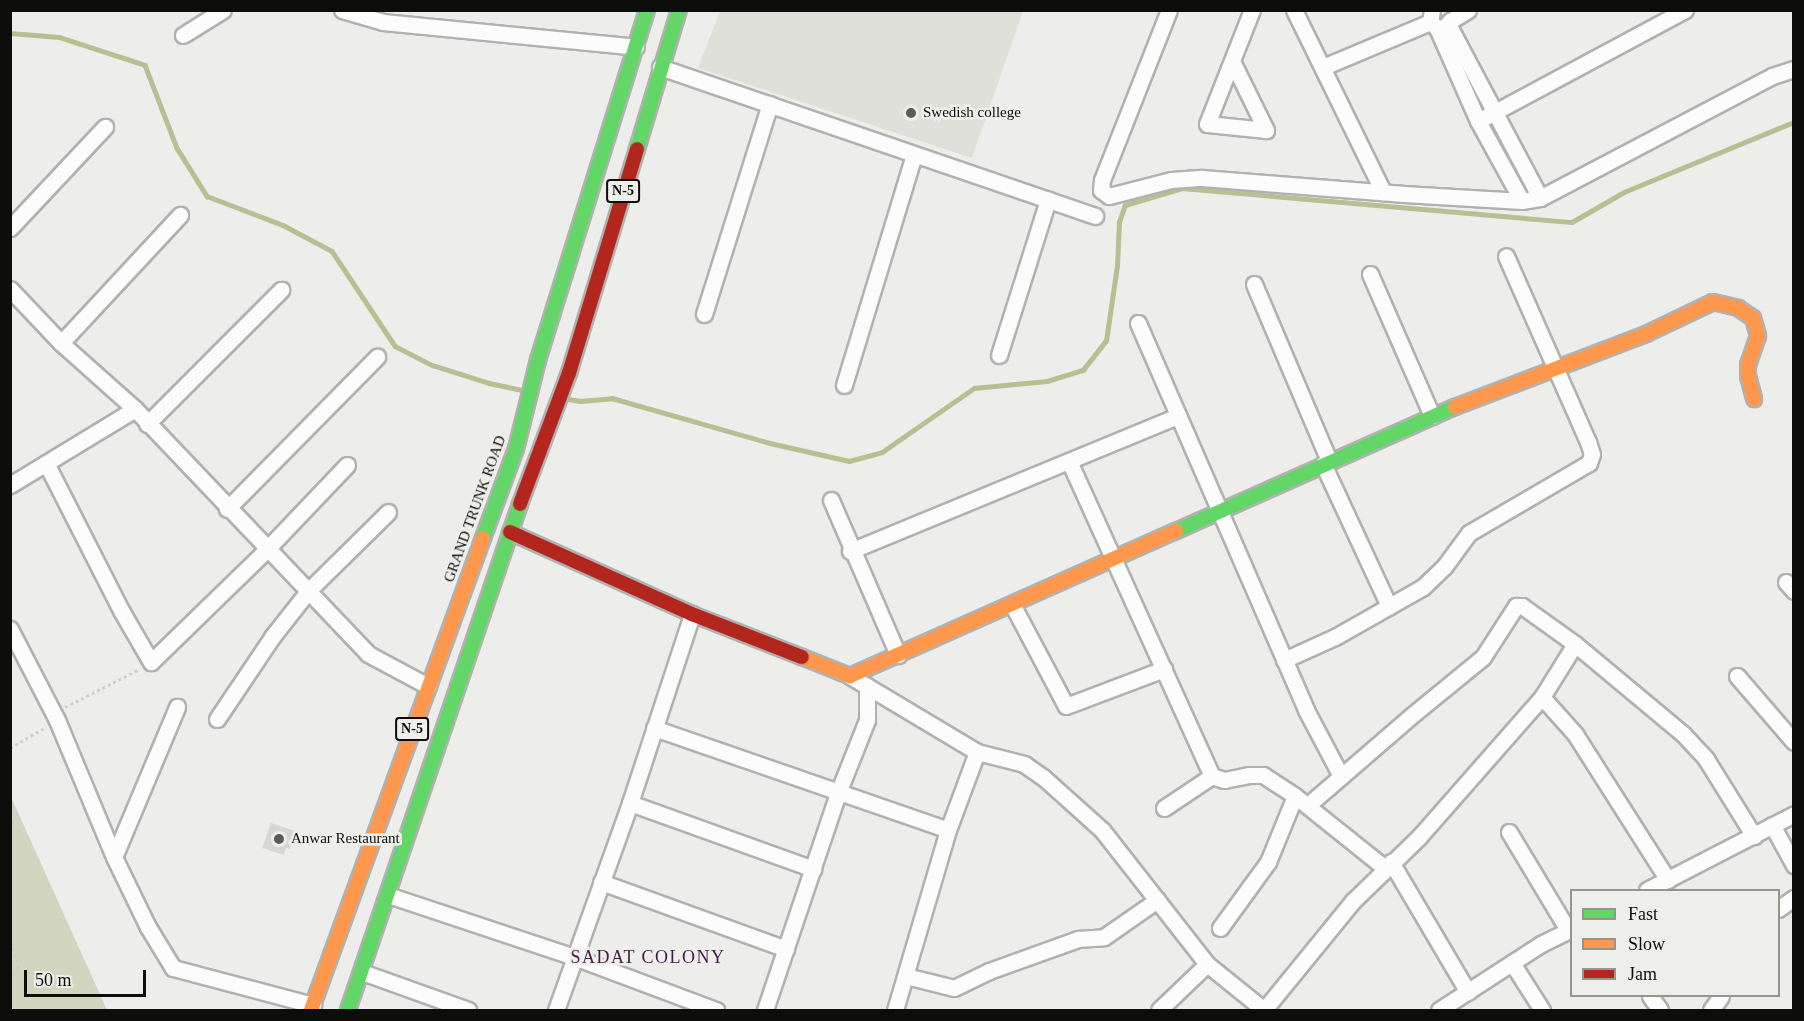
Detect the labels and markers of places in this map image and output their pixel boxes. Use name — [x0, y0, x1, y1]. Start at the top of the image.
place label: Swedish college — [923, 104, 1021, 122]
marker: Swedish college — [904, 106, 918, 120]
place label: Anwar Restaurant — [291, 830, 400, 848]
marker: Anwar Restaurant — [272, 832, 286, 846]

